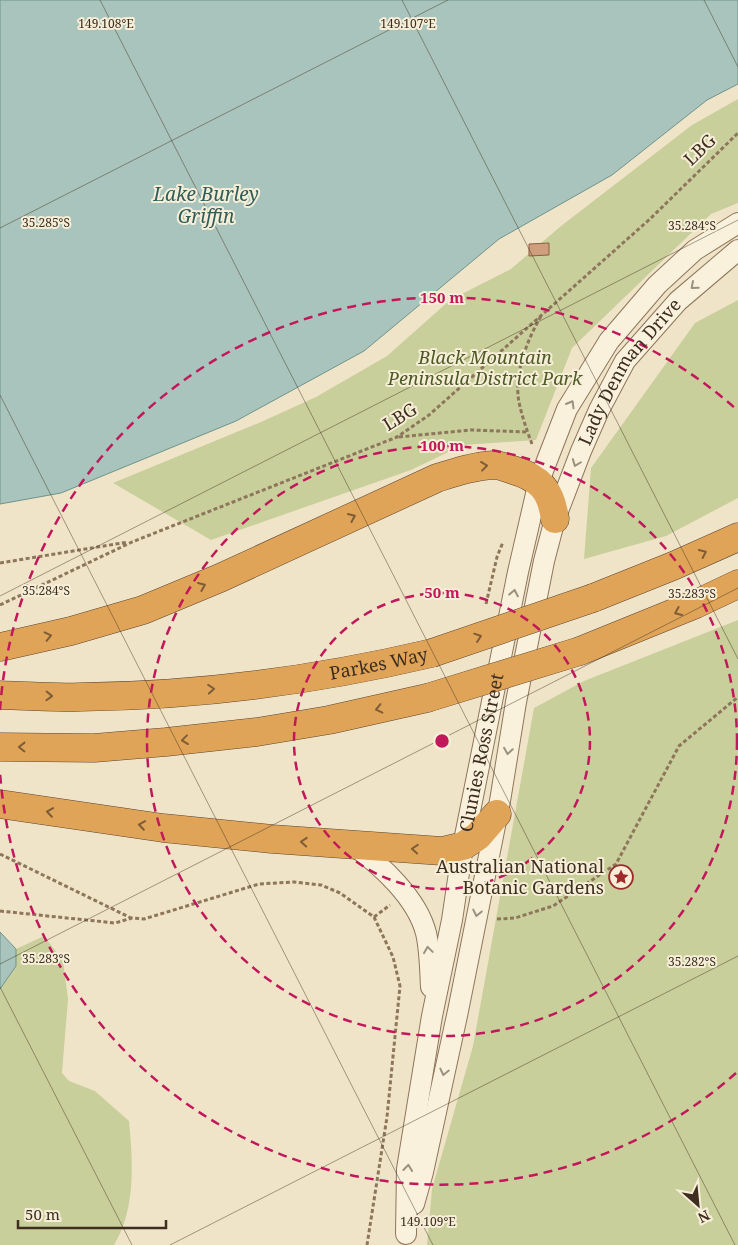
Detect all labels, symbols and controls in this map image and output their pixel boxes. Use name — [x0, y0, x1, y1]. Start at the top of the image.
text: 149.108°E — [78, 15, 134, 32]
text: 149.107°E — [380, 15, 436, 32]
street label: LBG — [678, 128, 721, 170]
water label: Lake Burley Griffin — [152, 181, 259, 229]
text: 35.285°S — [22, 214, 70, 231]
text: 35.284°S — [668, 217, 716, 234]
one-way arrow — [691, 281, 700, 290]
text: 150 m — [420, 287, 464, 307]
street label: Lady Denman Drive — [572, 293, 686, 449]
park label: Black Mountain Peninsula District Park — [387, 345, 583, 390]
street label: LBG — [378, 396, 421, 436]
one-way arrow — [564, 400, 574, 409]
text: 100 m — [420, 435, 464, 455]
one-way arrow — [572, 458, 582, 467]
one-way arrow — [480, 461, 488, 472]
one-way arrow — [347, 513, 356, 523]
one-way arrow — [698, 549, 707, 559]
one-way arrow — [197, 581, 206, 592]
text: 35.284°S — [22, 582, 70, 599]
text: 50 m — [424, 582, 460, 602]
text: 35.283°S — [668, 585, 716, 602]
one-way arrow — [508, 588, 518, 597]
one-way arrow — [674, 606, 683, 616]
one-way arrow — [43, 631, 52, 642]
one-way arrow — [473, 633, 482, 643]
street label: Parkes Way — [328, 641, 431, 685]
street label: Clunies Ross Street — [453, 671, 508, 834]
one-way arrow — [207, 684, 215, 695]
one-way arrow — [45, 691, 53, 702]
one-way arrow — [375, 703, 384, 714]
centre of rings — [433, 732, 451, 750]
one-way arrow — [180, 734, 188, 745]
one-way arrow — [18, 742, 26, 752]
one-way arrow — [504, 746, 514, 755]
one-way arrow — [45, 807, 53, 818]
one-way arrow — [138, 821, 147, 831]
one-way arrow — [300, 836, 308, 847]
one-way arrow — [411, 844, 419, 855]
place label: Australian National Botanic Gardens — [436, 854, 604, 899]
place icon: Australian National Botanic Gardens — [608, 864, 634, 890]
one-way arrow — [472, 909, 482, 918]
one-way arrow — [423, 946, 434, 954]
text: 35.283°S — [22, 950, 70, 967]
text: 35.282°S — [668, 953, 716, 970]
one-way arrow — [439, 1068, 450, 1077]
one-way arrow — [402, 1164, 413, 1172]
north arrow — [673, 1180, 723, 1230]
scale bar — [18, 1198, 165, 1230]
text: 50 m — [25, 1204, 60, 1224]
text: N — [695, 1206, 713, 1228]
text: 149.109°E — [400, 1213, 456, 1230]

